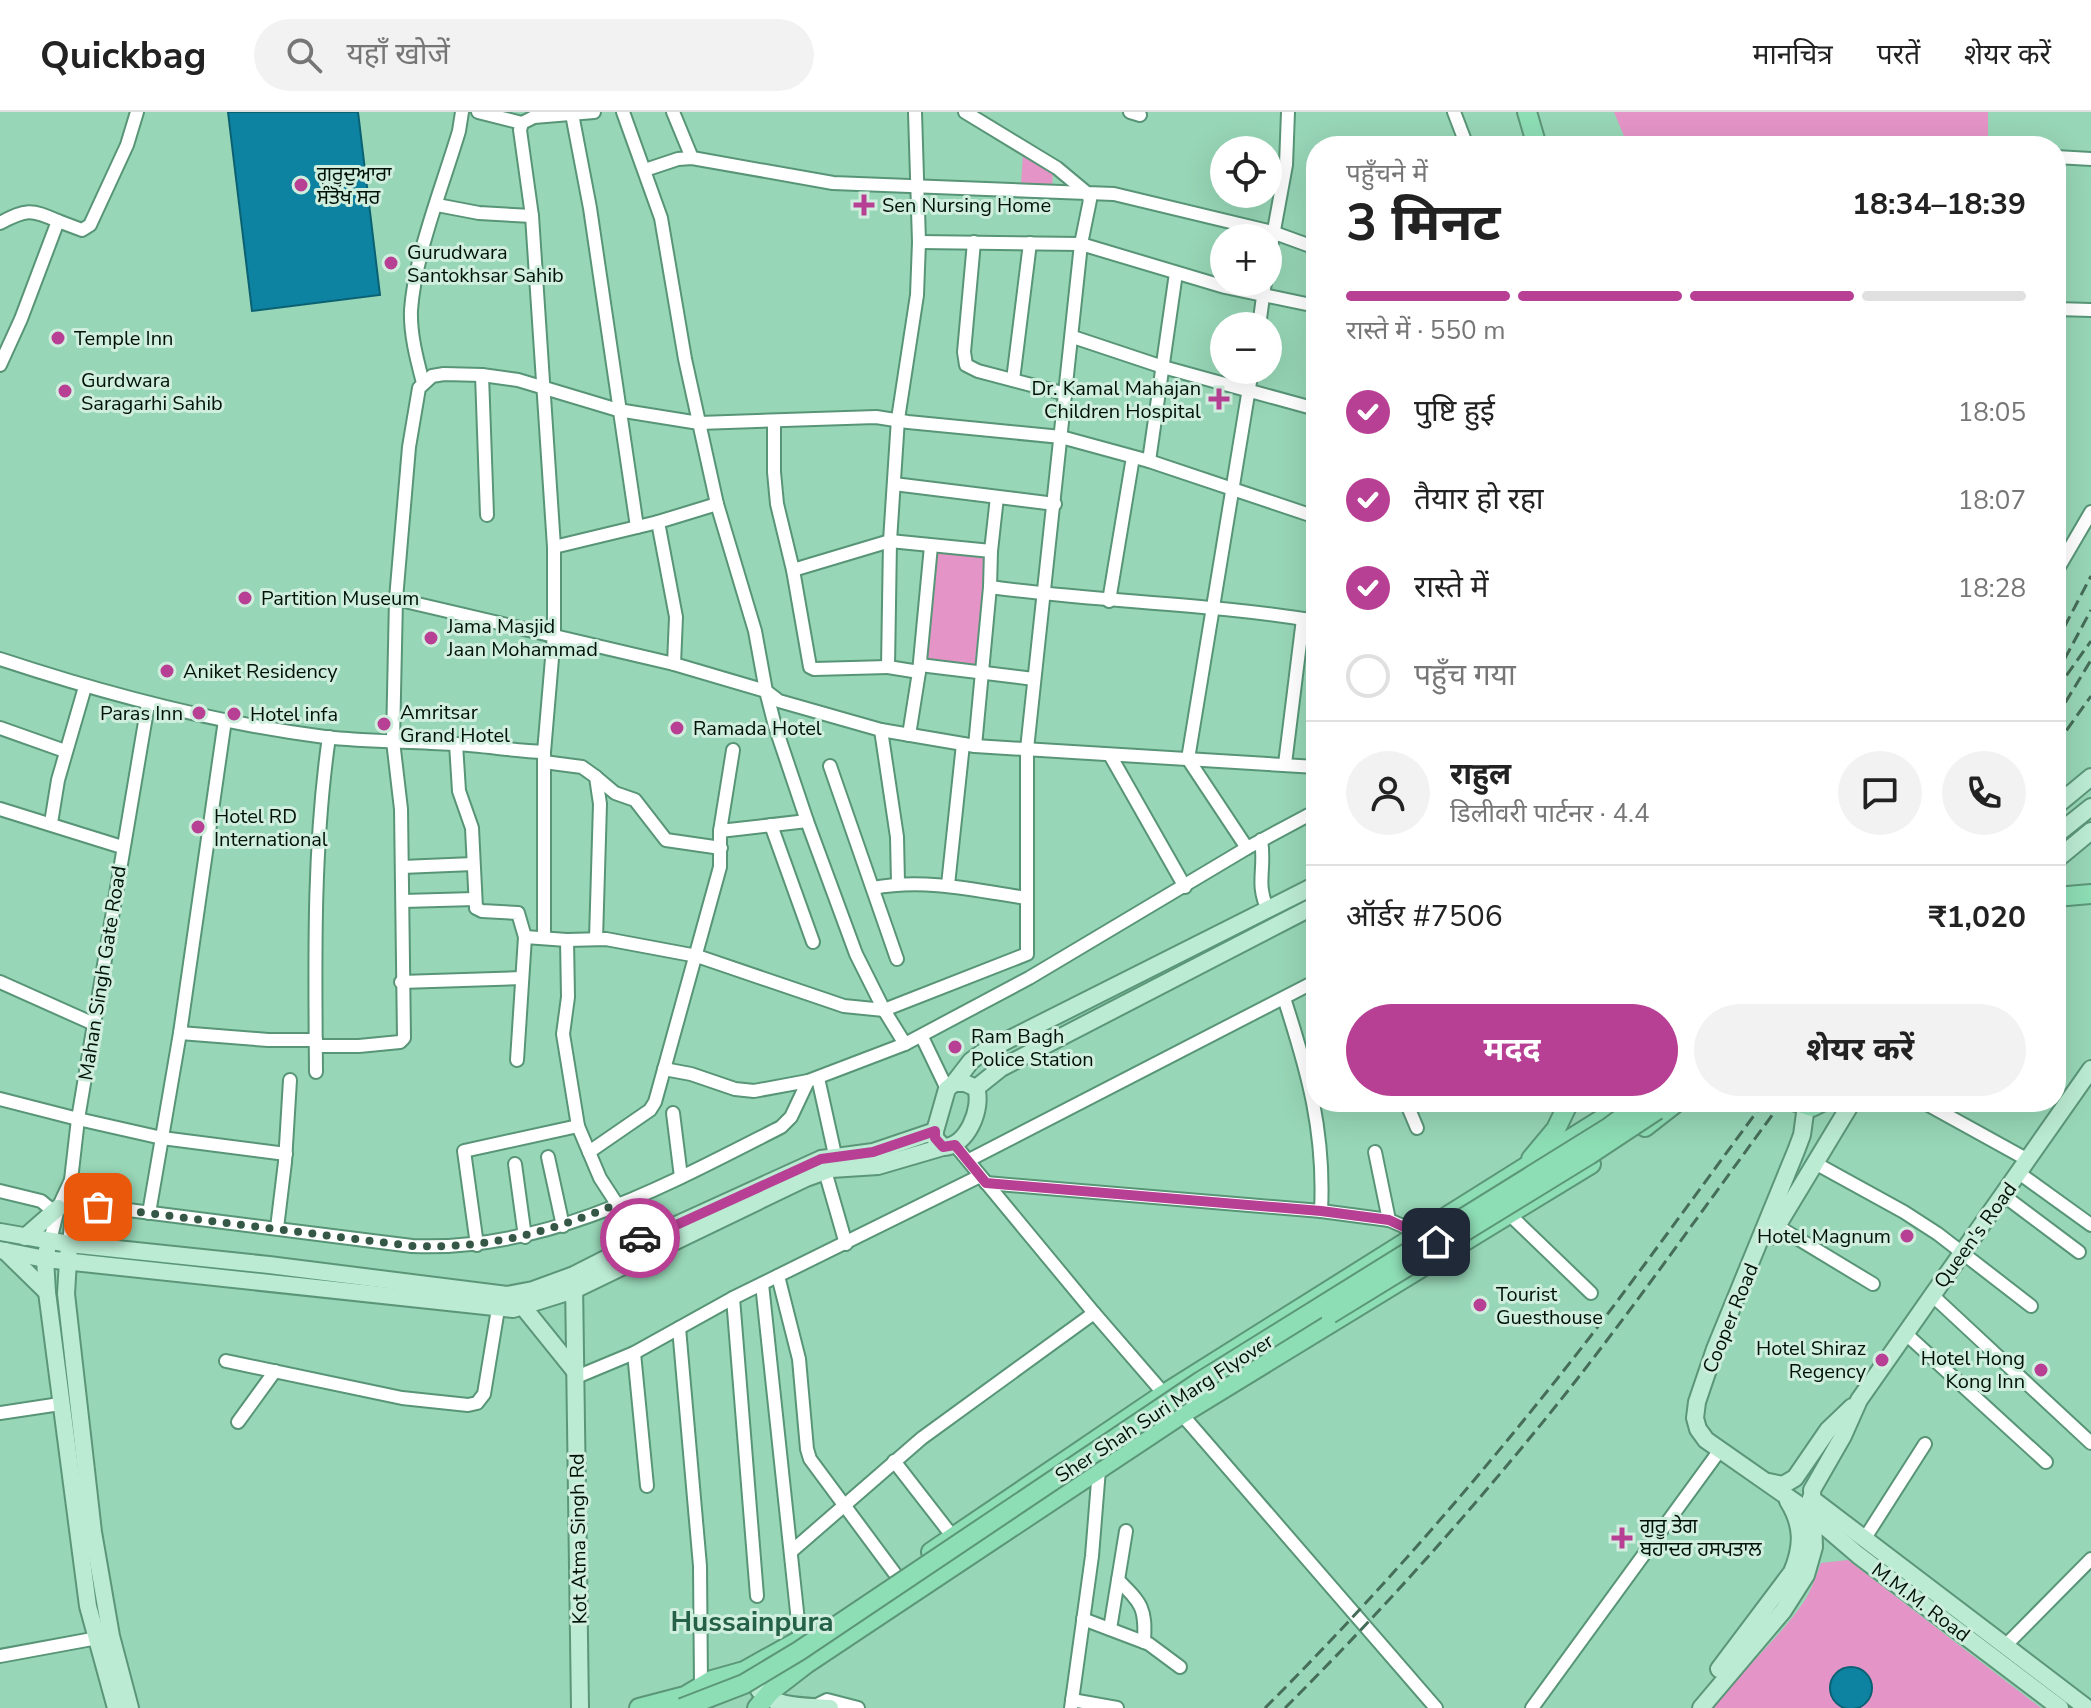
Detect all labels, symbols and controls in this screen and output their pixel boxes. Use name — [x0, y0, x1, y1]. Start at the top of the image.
search box — [254, 19, 814, 91]
text: Quickbag — [40, 30, 206, 81]
icon: search — [282, 33, 326, 77]
text: यहाँ खोजें — [346, 34, 450, 75]
text: मानचित्र — [1753, 36, 1833, 74]
text: परतें — [1877, 36, 1920, 74]
text: शेयर करें — [1964, 36, 2051, 74]
map controls — [1210, 136, 1282, 384]
button: locate — [1210, 136, 1282, 208]
text: पहुँचने में — [1346, 156, 1428, 191]
place label: ਗੁਰੂਦੁਆਰਾ ਸੰਤੋਖ ਸਰ — [316, 161, 392, 211]
marker: ਗੁਰੂਦੁਆਰਾ ਸੰਤੋਖ ਸਰ — [292, 176, 310, 194]
text: 18:34–18:39 — [1852, 184, 2026, 225]
text: 3 मिनट — [1346, 187, 1500, 258]
place label: Sen Nursing Home — [882, 192, 1051, 219]
marker: Sen Nursing Home — [853, 194, 875, 216]
button: + — [1210, 224, 1282, 296]
place label: Gurudwara Santokhsar Sahib — [407, 239, 564, 289]
marker: Gurudwara Santokhsar Sahib — [382, 254, 400, 272]
button: − — [1210, 312, 1282, 384]
text: रास्ते में · 550 m — [1346, 313, 1506, 348]
place label: Temple Inn — [74, 325, 173, 352]
marker: Temple Inn — [49, 329, 67, 347]
place label: Gurdwara Saragarhi Sahib — [81, 367, 223, 417]
place label: Dr. Kamal Mahajan Children Hospital — [1032, 375, 1201, 425]
marker: Gurdwara Saragarhi Sahib — [56, 382, 74, 400]
marker: Dr. Kamal Mahajan Children Hospital — [1208, 388, 1230, 410]
icon: check — [1346, 390, 1390, 434]
text: पुष्टि हुई — [1414, 391, 1495, 432]
text: 18:05 — [1958, 395, 2026, 430]
icon: check — [1346, 478, 1390, 522]
text: तैयार हो रहा — [1414, 479, 1544, 520]
text: 18:07 — [1958, 483, 2026, 518]
icon: check — [1346, 566, 1390, 610]
text: रास्ते में — [1414, 567, 1488, 608]
text: 18:28 — [1958, 571, 2026, 606]
place label: Partition Museum — [261, 585, 419, 612]
marker: Partition Museum — [236, 589, 254, 607]
place label: Jama Masjid Jaan Mohammad — [446, 613, 598, 663]
marker: Jama Masjid Jaan Mohammad — [422, 629, 440, 647]
text: पहुँच गया — [1414, 655, 1516, 696]
place label: Aniket Residency — [183, 658, 338, 685]
marker: Aniket Residency — [158, 662, 176, 680]
place label: Amritsar Grand Hotel — [400, 699, 510, 749]
place label: Paras Inn — [100, 700, 183, 727]
place label: Hotel infa — [250, 701, 338, 728]
marker: Paras Inn — [190, 704, 208, 722]
marker: Hotel infa — [225, 705, 243, 723]
marker: Amritsar Grand Hotel — [375, 715, 393, 733]
place label: Ramada Hotel — [693, 715, 822, 742]
marker: Ramada Hotel — [668, 719, 686, 737]
button: person — [1346, 751, 1430, 835]
button: chat — [1838, 751, 1922, 835]
button: phone — [1942, 751, 2026, 835]
text: राहुल — [1450, 754, 1511, 795]
text: डिलीवरी पार्टनर · 4.4 — [1450, 796, 1650, 831]
place label: Hotel RD International — [214, 803, 328, 853]
marker: Hotel RD International — [189, 818, 207, 836]
street label: Mahan Singh Gate Road — [72, 864, 133, 1082]
text: ऑर्डर #7506 — [1346, 896, 1503, 937]
text: ₹1,020 — [1929, 897, 2026, 938]
button: मदद — [1346, 1004, 1678, 1096]
button: शेयर करें — [1694, 1004, 2026, 1096]
place label: Ram Bagh Police Station — [971, 1023, 1094, 1073]
marker: Ram Bagh Police Station — [946, 1038, 964, 1056]
pin — [64, 1173, 132, 1241]
street label: Queen's Road — [1928, 1177, 2023, 1294]
icon: bag — [76, 1185, 120, 1229]
courier — [600, 1198, 680, 1278]
pin — [1402, 1208, 1470, 1276]
icon: car — [618, 1216, 662, 1260]
icon: home — [1414, 1220, 1458, 1264]
place label: Hotel Magnum — [1757, 1223, 1891, 1250]
marker: Hotel Magnum — [1898, 1227, 1916, 1245]
street label: Cooper Road — [1696, 1259, 1765, 1377]
place label: Tourist Guesthouse — [1496, 1281, 1603, 1331]
marker: Tourist Guesthouse — [1471, 1296, 1489, 1314]
street label: Sher Shah Suri Marg Flyover — [1050, 1328, 1279, 1489]
place label: Hotel Shiraz Regency — [1756, 1335, 1867, 1385]
place label: Hotel Hong Kong Inn — [1921, 1345, 2025, 1395]
marker: Hotel Shiraz Regency — [1873, 1351, 1891, 1369]
marker: Hotel Hong Kong Inn — [2032, 1361, 2050, 1379]
street label: Kot Atma Singh Rd — [564, 1453, 593, 1625]
place label: ਗੁਰੂ ਤੇਗ ਬਹਾਦਰ ਹਸਪਤਾਲ — [1639, 1513, 1762, 1563]
marker: ਗੁਰੂ ਤੇਗ ਬਹਾਦਰ ਹਸਪਤਾਲ — [1611, 1527, 1633, 1549]
street label: M.M.M. Road — [1866, 1557, 1975, 1648]
district label: Hussainpura — [670, 1603, 834, 1641]

